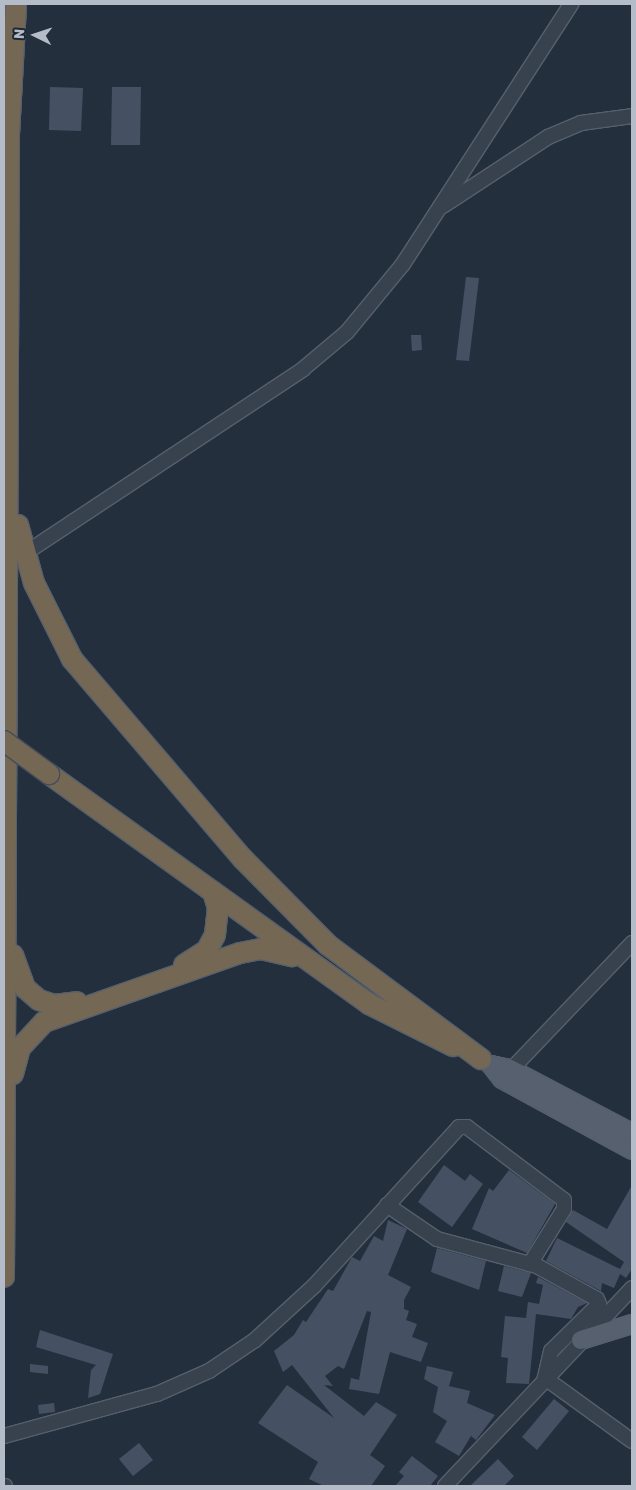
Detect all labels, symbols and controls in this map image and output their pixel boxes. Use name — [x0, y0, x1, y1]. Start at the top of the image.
north arrow — [10, 10, 60, 60]
text: N — [11, 28, 28, 40]

